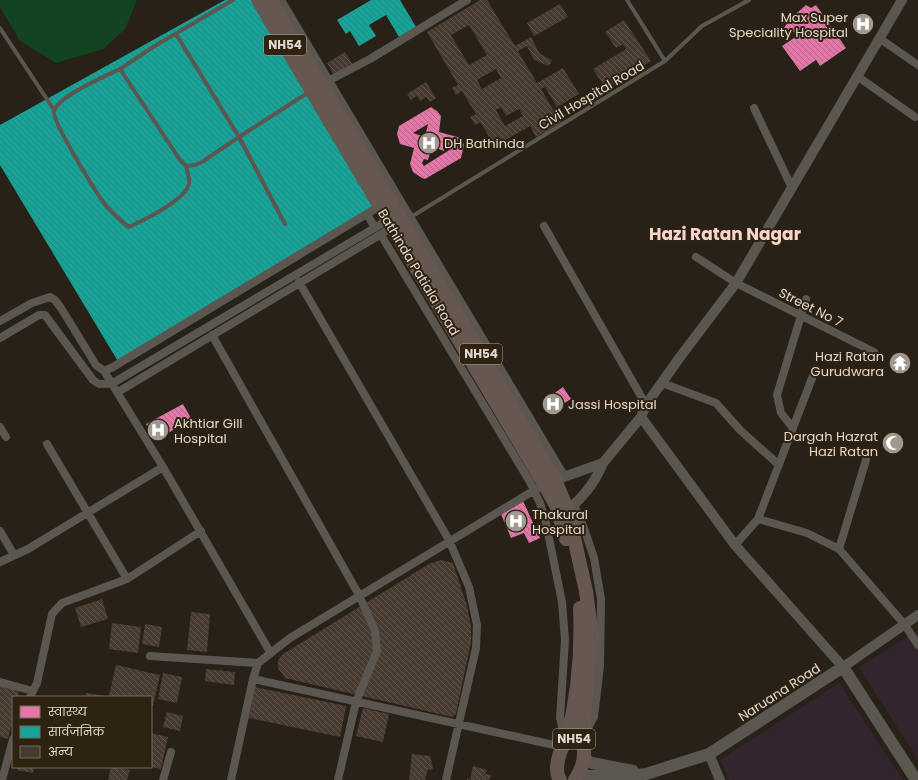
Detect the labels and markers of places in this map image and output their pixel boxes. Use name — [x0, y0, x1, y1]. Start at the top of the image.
place label: Max Super Speciality Hospital — [729, 8, 848, 42]
hospital icon: Max Super Speciality Hospital — [850, 11, 876, 37]
hospital icon: DH Bathinda — [416, 130, 442, 156]
place label: DH Bathinda — [444, 134, 525, 153]
place label: Hazi Ratan Gurudwara — [811, 347, 884, 381]
temple icon: Hazi Ratan Gurudwara — [887, 350, 913, 376]
hospital icon: Jassi Hospital — [540, 391, 566, 417]
place label: Jassi Hospital — [568, 395, 657, 414]
place label: Akhtiar Gill Hospital — [174, 414, 243, 448]
hospital icon: Akhtiar Gill Hospital — [145, 417, 171, 443]
place label: Dargah Hazrat Hazi Ratan — [784, 427, 878, 461]
mosque icon: Dargah Hazrat Hazi Ratan — [880, 430, 906, 456]
place label: Thakural Hospital — [532, 505, 588, 539]
hospital icon: Thakural Hospital — [503, 508, 529, 534]

